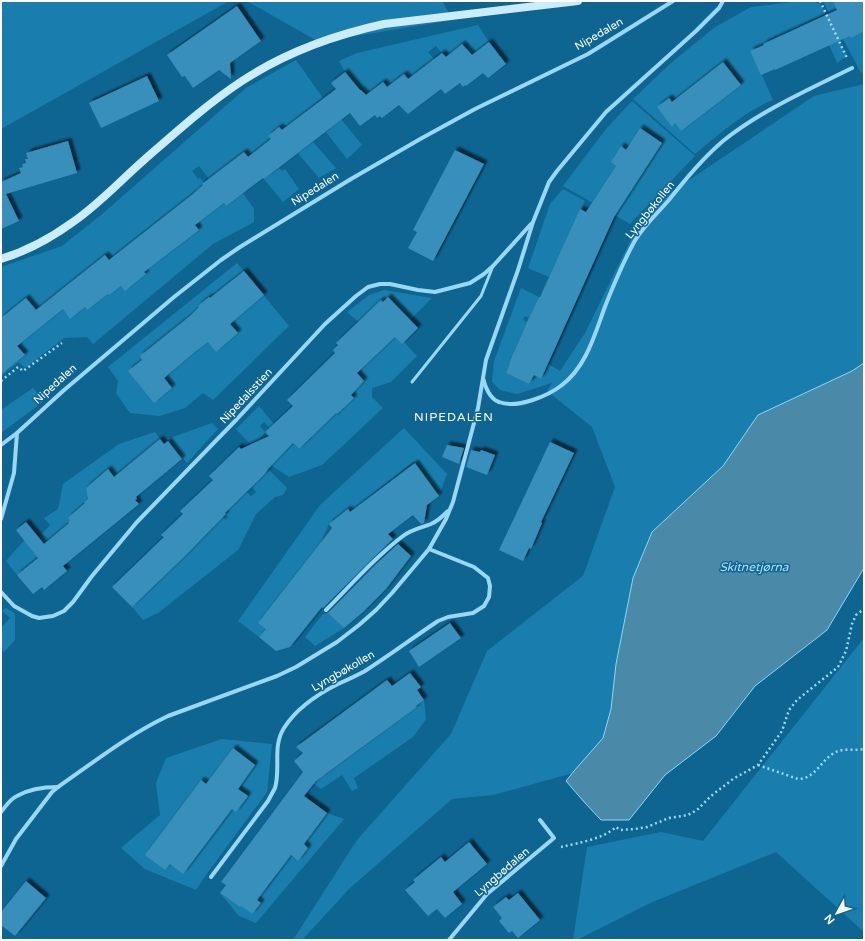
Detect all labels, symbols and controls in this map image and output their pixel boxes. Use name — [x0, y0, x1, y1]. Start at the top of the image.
street label: Nipedalen — [573, 15, 625, 53]
street label: Nipedalen — [289, 169, 341, 209]
street label: Lyngbøkollen — [623, 179, 677, 241]
street label: Nipedalen — [31, 361, 79, 407]
street label: Nipedalsstien — [217, 366, 275, 426]
district label: NIPEDALEN — [414, 410, 494, 424]
water label: Skitnetjørna — [719, 560, 789, 574]
street label: Lyngbøkollen — [309, 648, 377, 694]
street label: Lyngbødalen — [472, 845, 532, 899]
north arrow — [817, 893, 857, 933]
text: N — [822, 912, 838, 927]

